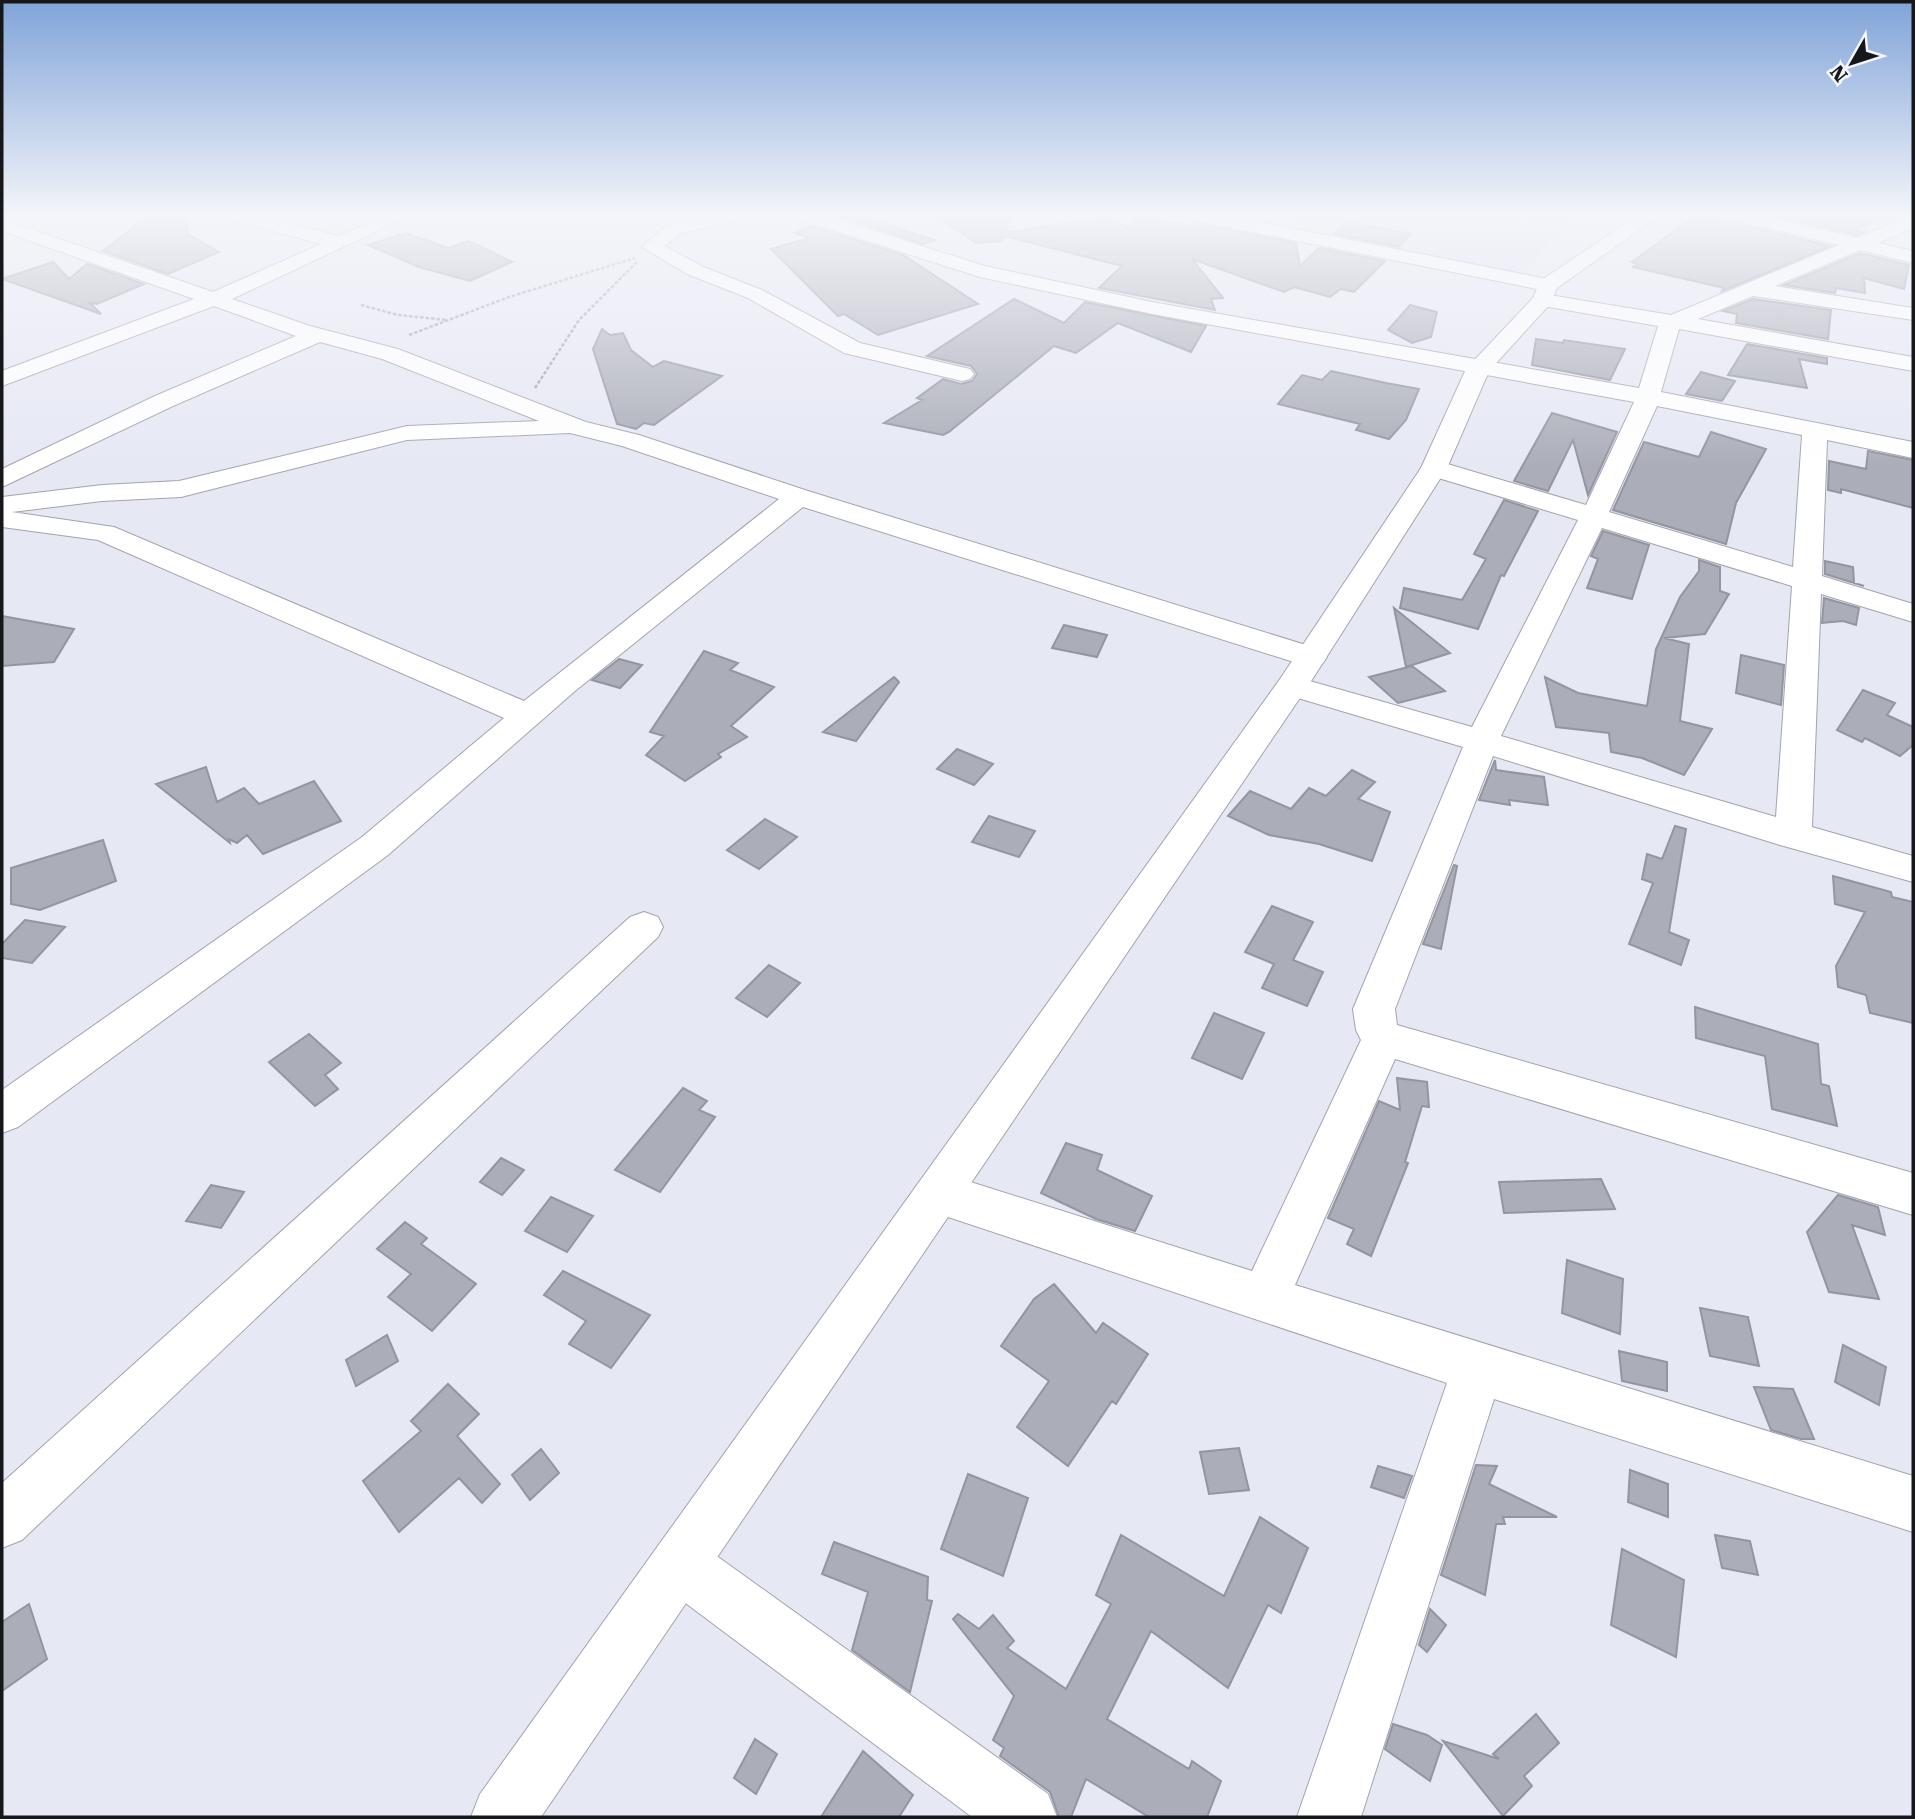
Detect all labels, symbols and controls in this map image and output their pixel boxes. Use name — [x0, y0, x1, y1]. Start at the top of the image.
north arrow — [1817, 28, 1887, 98]
text: N — [1825, 60, 1853, 86]

